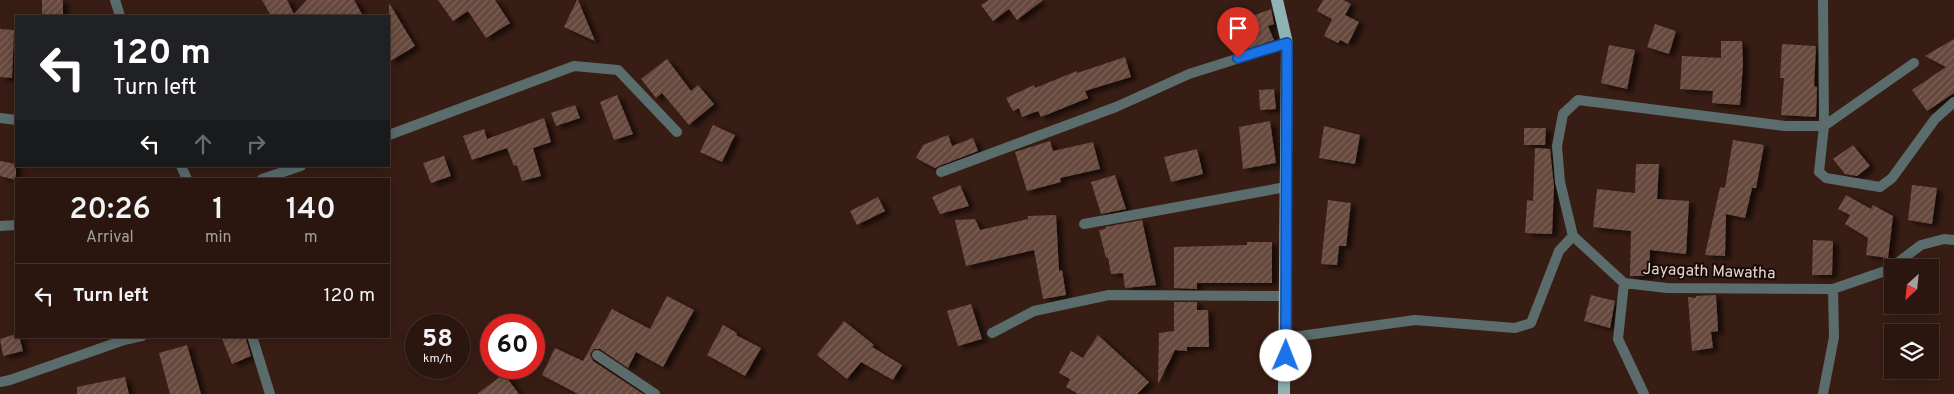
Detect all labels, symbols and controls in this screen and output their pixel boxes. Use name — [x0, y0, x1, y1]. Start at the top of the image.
pin — [1217, 7, 1259, 58]
icon: arrive — [1224, 14, 1252, 42]
text: 120 m — [113, 32, 211, 76]
icon: left — [30, 35, 95, 100]
text: Turn left — [113, 75, 196, 102]
icon: left — [136, 130, 164, 158]
icon: ahead — [189, 130, 217, 158]
icon: right — [242, 130, 270, 158]
text: 20:26 — [69, 192, 151, 229]
text: 1 — [212, 192, 224, 229]
text: 140 — [286, 192, 336, 229]
text: Arrival — [86, 228, 134, 248]
text: min — [205, 228, 232, 248]
text: m — [304, 228, 318, 248]
north arrow — [1884, 259, 1939, 314]
map controls — [1884, 259, 1939, 379]
street label: Jayagath Mawatha — [1642, 260, 1776, 284]
icon: left — [30, 282, 58, 310]
text: Turn left — [73, 284, 149, 308]
text: 120 m — [324, 284, 375, 308]
speed limit sign: 60 — [480, 314, 545, 379]
text: 58 — [422, 324, 453, 356]
button: layers — [1884, 324, 1939, 379]
position arrow — [1259, 329, 1311, 381]
text: km/h — [423, 351, 452, 367]

